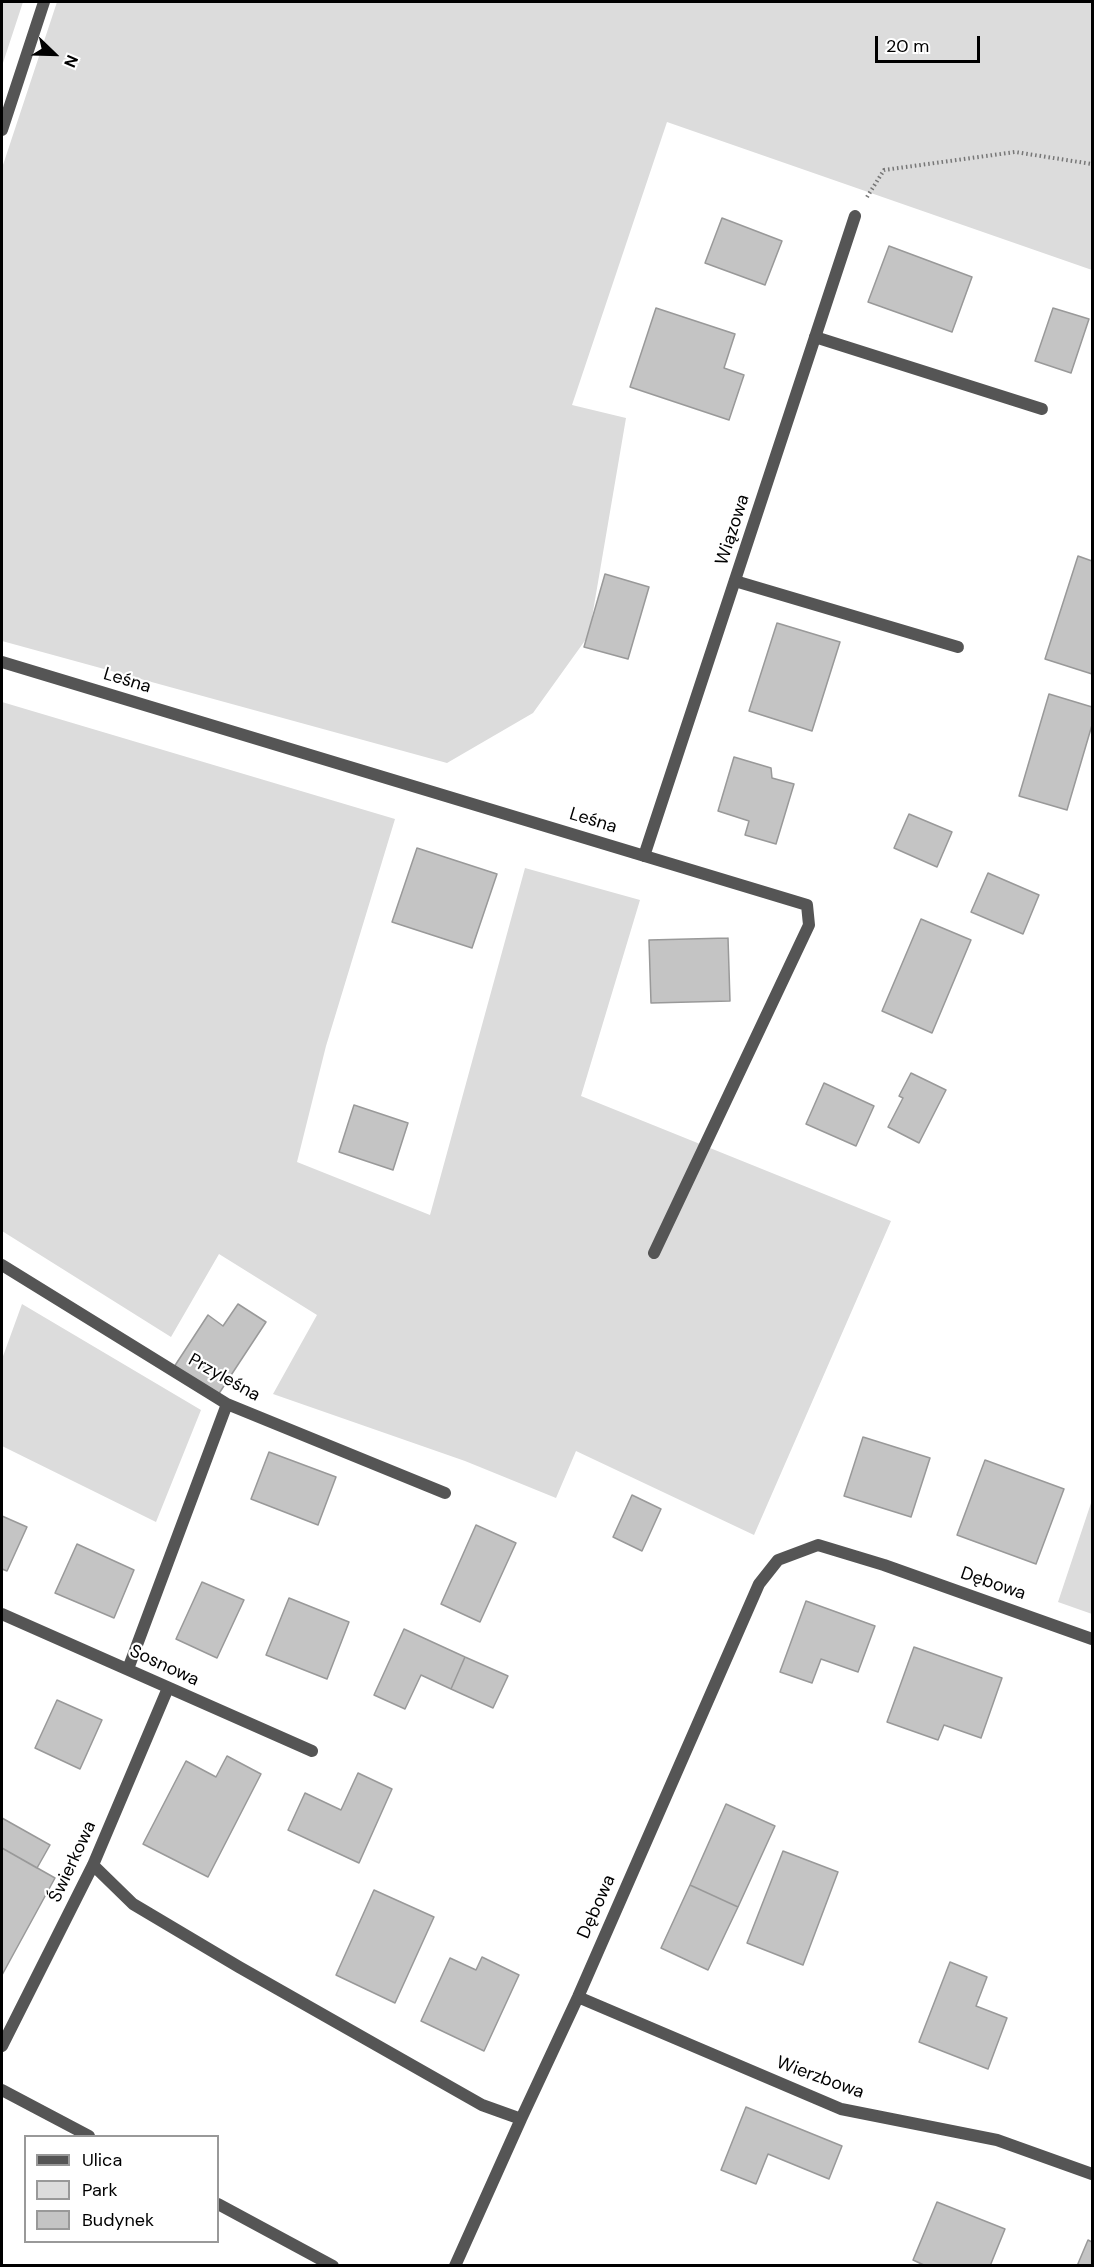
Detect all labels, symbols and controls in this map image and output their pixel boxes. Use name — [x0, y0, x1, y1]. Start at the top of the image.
north arrow — [24, 24, 84, 84]
scale bar — [878, 24, 983, 62]
text: 20 m — [886, 34, 929, 58]
text: N — [59, 52, 83, 71]
street label: Wiązowa — [711, 492, 755, 568]
street label: Leśna — [101, 664, 153, 698]
street label: Leśna — [567, 804, 619, 838]
street label: Przyleśna — [184, 1349, 264, 1407]
street label: Dębowa — [958, 1563, 1028, 1605]
street label: Sosnowa — [126, 1641, 202, 1691]
street label: Świerkowa — [45, 1818, 101, 1906]
street label: Dębowa — [573, 1872, 621, 1942]
street label: Wierzbowa — [773, 2052, 867, 2104]
legend — [24, 2135, 219, 2243]
text: Ulica — [82, 2148, 122, 2172]
text: Park — [82, 2178, 118, 2202]
text: Budynek — [82, 2208, 154, 2232]

